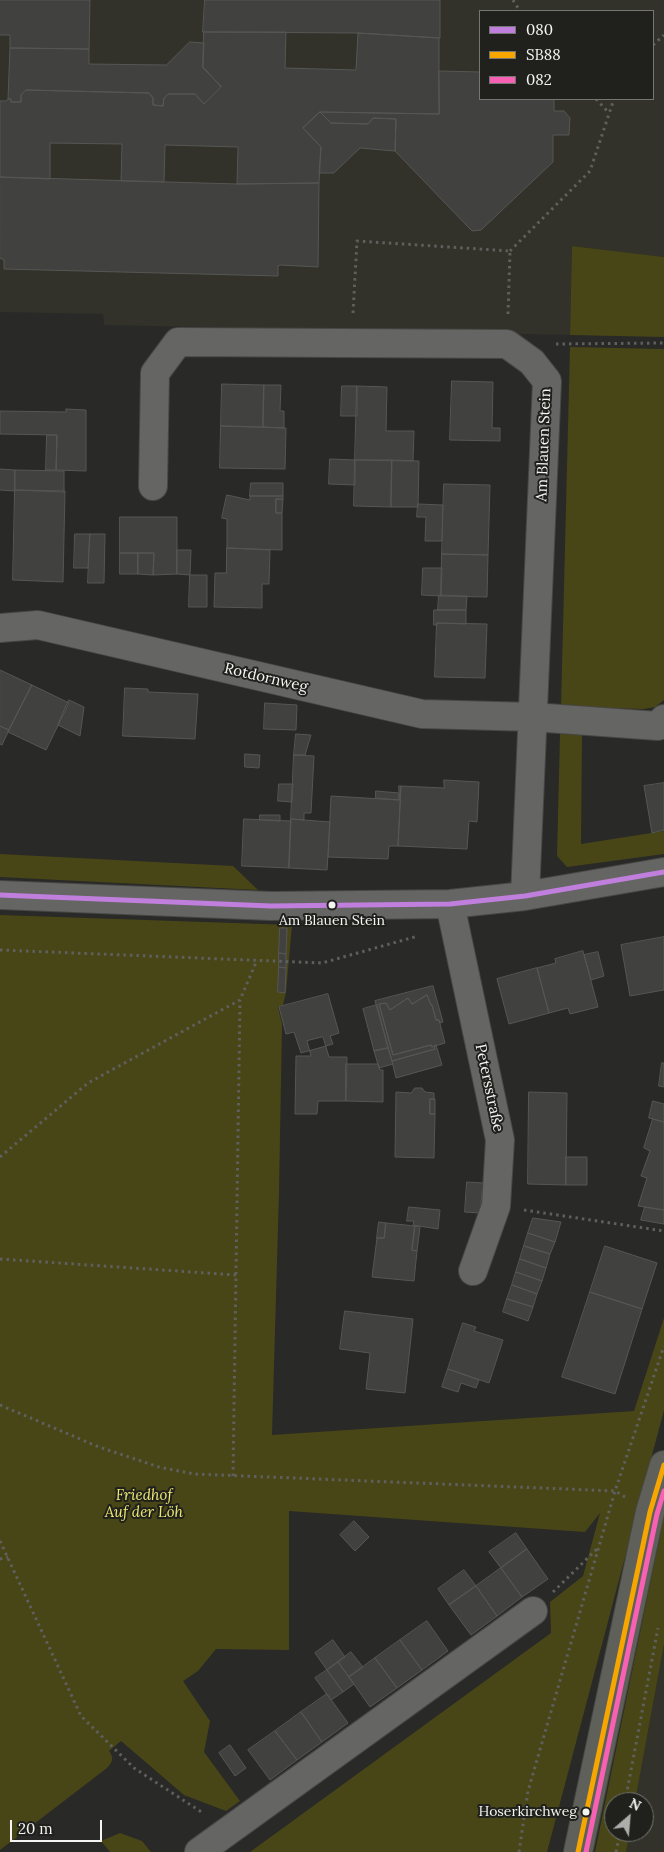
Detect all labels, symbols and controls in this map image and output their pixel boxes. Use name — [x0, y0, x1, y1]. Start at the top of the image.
legend — [479, 10, 654, 100]
text: 080 — [526, 20, 553, 39]
text: SB88 — [526, 45, 561, 64]
text: 082 — [526, 70, 552, 89]
street label: Am Blauen Stein — [533, 388, 555, 502]
street label: Rotdornweg — [222, 660, 310, 696]
marker: Am Blauen Stein — [327, 900, 337, 910]
place label: Am Blauen Stein — [279, 913, 385, 929]
street label: Petersstraße — [471, 1042, 507, 1134]
park label: Friedhof Auf der Löh — [105, 1487, 183, 1522]
north arrow — [604, 1792, 654, 1842]
text: N — [626, 1794, 644, 1815]
place label: Hoserkirchweg — [479, 1804, 577, 1820]
marker: Hoserkirchweg — [581, 1807, 591, 1817]
scale bar — [12, 1810, 105, 1842]
text: 20 m — [18, 1819, 53, 1838]

